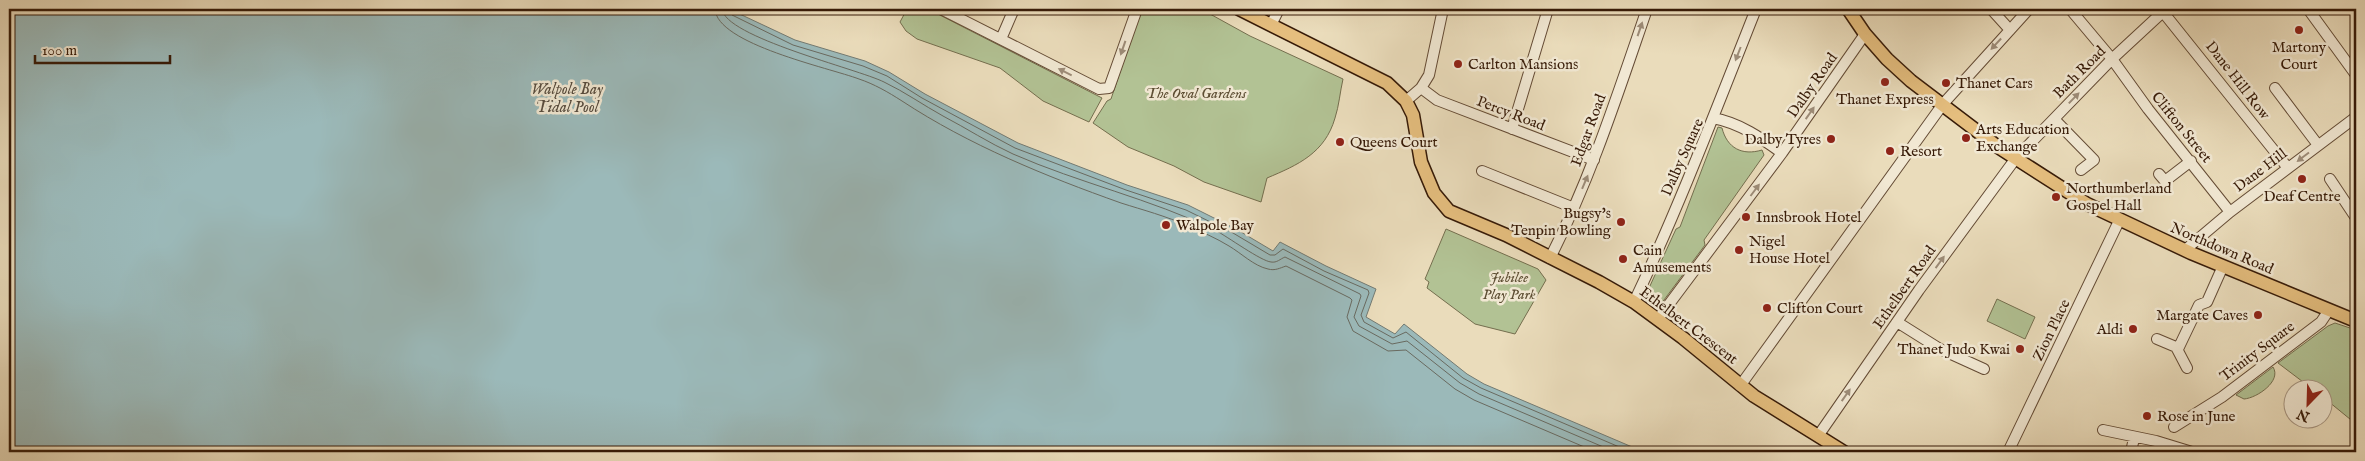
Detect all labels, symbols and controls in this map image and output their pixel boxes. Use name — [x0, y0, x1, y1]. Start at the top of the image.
one-way arrow — [1636, 21, 1644, 36]
marker: Martony Court — [2293, 24, 2305, 36]
scale bar — [35, 32, 170, 64]
street label: Dane Hill Row — [2201, 37, 2275, 124]
one-way arrow — [1990, 38, 2002, 50]
place label: Martony Court — [2272, 38, 2327, 74]
text: 100 m — [42, 41, 78, 60]
one-way arrow — [1119, 41, 1126, 56]
street label: Bath Road — [2049, 41, 2110, 103]
one-way arrow — [1734, 47, 1742, 62]
street label: Dalby Road — [1783, 48, 1842, 121]
place label: Carlton Mansions — [1468, 55, 1578, 74]
marker: Carlton Mansions — [1452, 58, 1464, 70]
one-way arrow — [1058, 68, 1072, 76]
place label: Thanet Cars — [1956, 74, 2033, 93]
marker: Thanet Express — [1879, 76, 1891, 88]
marker: Thanet Cars — [1940, 77, 1952, 89]
water label: Walpole Bay Tidal Pool — [531, 80, 604, 118]
park label: The Oval Gardens — [1146, 84, 1247, 103]
street label: Clifton Street — [2147, 88, 2216, 167]
street label: Edgar Road — [1567, 90, 1611, 169]
place label: Thanet Express — [1836, 90, 1934, 109]
street label: Percy Road — [1474, 92, 1549, 136]
one-way arrow — [2068, 92, 2080, 104]
one-way arrow — [1805, 106, 1815, 120]
street label: Dalby Square — [1657, 115, 1708, 199]
place label: Arts Education Exchange — [1975, 120, 2070, 156]
place label: Dalby Tyres — [1745, 130, 1821, 149]
marker: Arts Education Exchange — [1960, 132, 1972, 144]
place label: Queens Court — [1350, 133, 1438, 152]
marker: Dalby Tyres — [1825, 133, 1837, 145]
marker: Queens Court — [1334, 136, 1346, 148]
place label: Resort — [1900, 142, 1942, 161]
street label: Dane Hill — [2230, 144, 2291, 197]
marker: Resort — [1884, 145, 1896, 157]
one-way arrow — [2297, 151, 2310, 162]
marker: Deaf Centre — [2296, 173, 2308, 185]
one-way arrow — [1582, 175, 1590, 189]
place label: Northumberland Gospel Hall — [2066, 179, 2172, 215]
one-way arrow — [1749, 184, 1760, 197]
place label: Deaf Centre — [2263, 187, 2341, 206]
marker: Northumberland Gospel Hall — [2050, 191, 2062, 203]
place label: Bugsy's Tenpin Bowling — [1511, 204, 1612, 240]
place label: Innsbrook Hotel — [1756, 208, 1862, 227]
marker: Innsbrook Hotel — [1740, 211, 1752, 223]
place label: Walpole Bay — [1176, 216, 1255, 235]
marker: Bugsy's Tenpin Bowling — [1615, 216, 1627, 228]
street label: Northdown Road — [2167, 218, 2277, 279]
marker: Walpole Bay — [1160, 219, 1172, 231]
place label: Nigel House Hotel — [1749, 232, 1831, 268]
place label: Cain Amusements — [1632, 241, 1711, 277]
street label: Ethelbert Road — [1869, 241, 1941, 333]
marker: Nigel House Hotel — [1733, 244, 1745, 256]
marker: Cain Amusements — [1617, 253, 1629, 265]
one-way arrow — [1934, 256, 1944, 269]
park label: Jubilee Play Park — [1482, 268, 1536, 304]
street label: Ethelbert Crescent — [1636, 282, 1742, 369]
street label: Zion Place — [2028, 296, 2075, 364]
place label: Clifton Court — [1777, 299, 1863, 318]
marker: Clifton Court — [1761, 302, 1773, 314]
place label: Margate Caves — [2156, 306, 2248, 325]
marker: Margate Caves — [2252, 309, 2264, 321]
street label: Trinity Square — [2216, 317, 2299, 386]
place label: Aldi — [2096, 320, 2123, 339]
marker: Aldi — [2127, 323, 2139, 335]
place label: Thanet Judo Kwai — [1898, 340, 2010, 359]
marker: Thanet Judo Kwai — [2014, 343, 2026, 355]
north arrow — [2282, 378, 2332, 428]
one-way arrow — [1841, 389, 1851, 402]
text: N — [2294, 404, 2313, 426]
place label: Rose in June — [2157, 407, 2236, 426]
marker: Rose in June — [2141, 410, 2153, 422]

